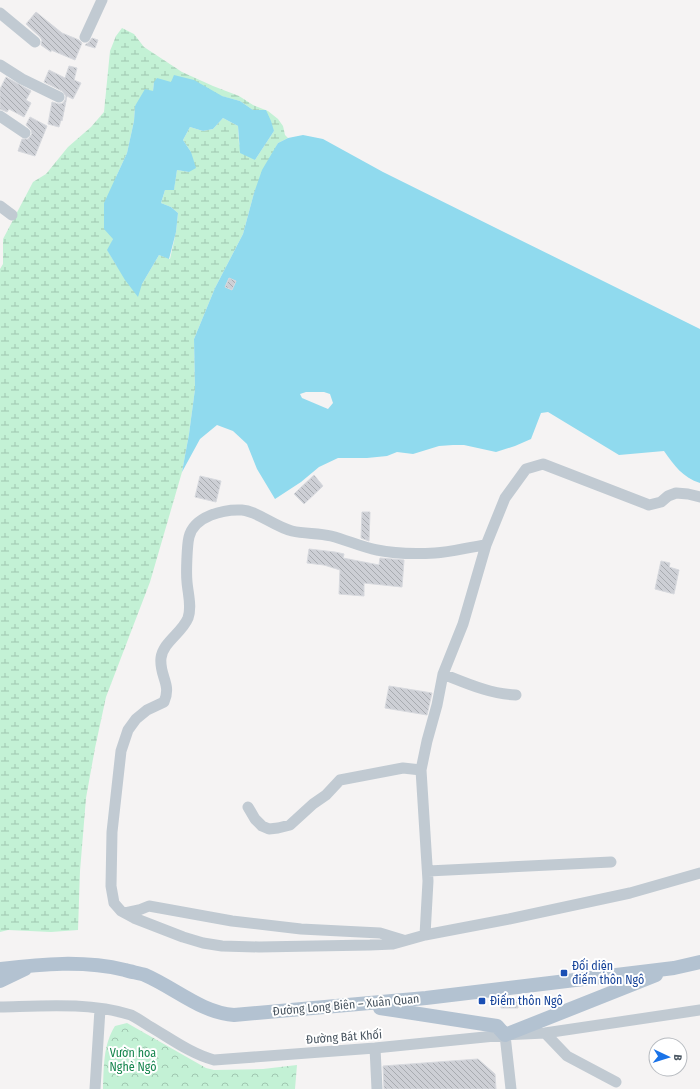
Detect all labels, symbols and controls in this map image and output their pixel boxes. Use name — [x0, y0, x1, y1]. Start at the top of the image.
place label: Đối diện điếm thôn Ngô — [572, 958, 644, 987]
marker: Đối diện điếm thôn Ngô — [559, 968, 569, 978]
street label: Đường Long Biên – Xuân Quan — [272, 992, 420, 1018]
place label: Điếm thôn Ngô — [490, 993, 563, 1008]
marker: Điếm thôn Ngô — [477, 996, 487, 1006]
street label: Đường Bát Khối — [306, 1026, 382, 1047]
north arrow — [648, 1037, 688, 1077]
park label: Vườn hoa Nghè Ngô — [109, 1046, 157, 1074]
text: B — [671, 1054, 684, 1061]

